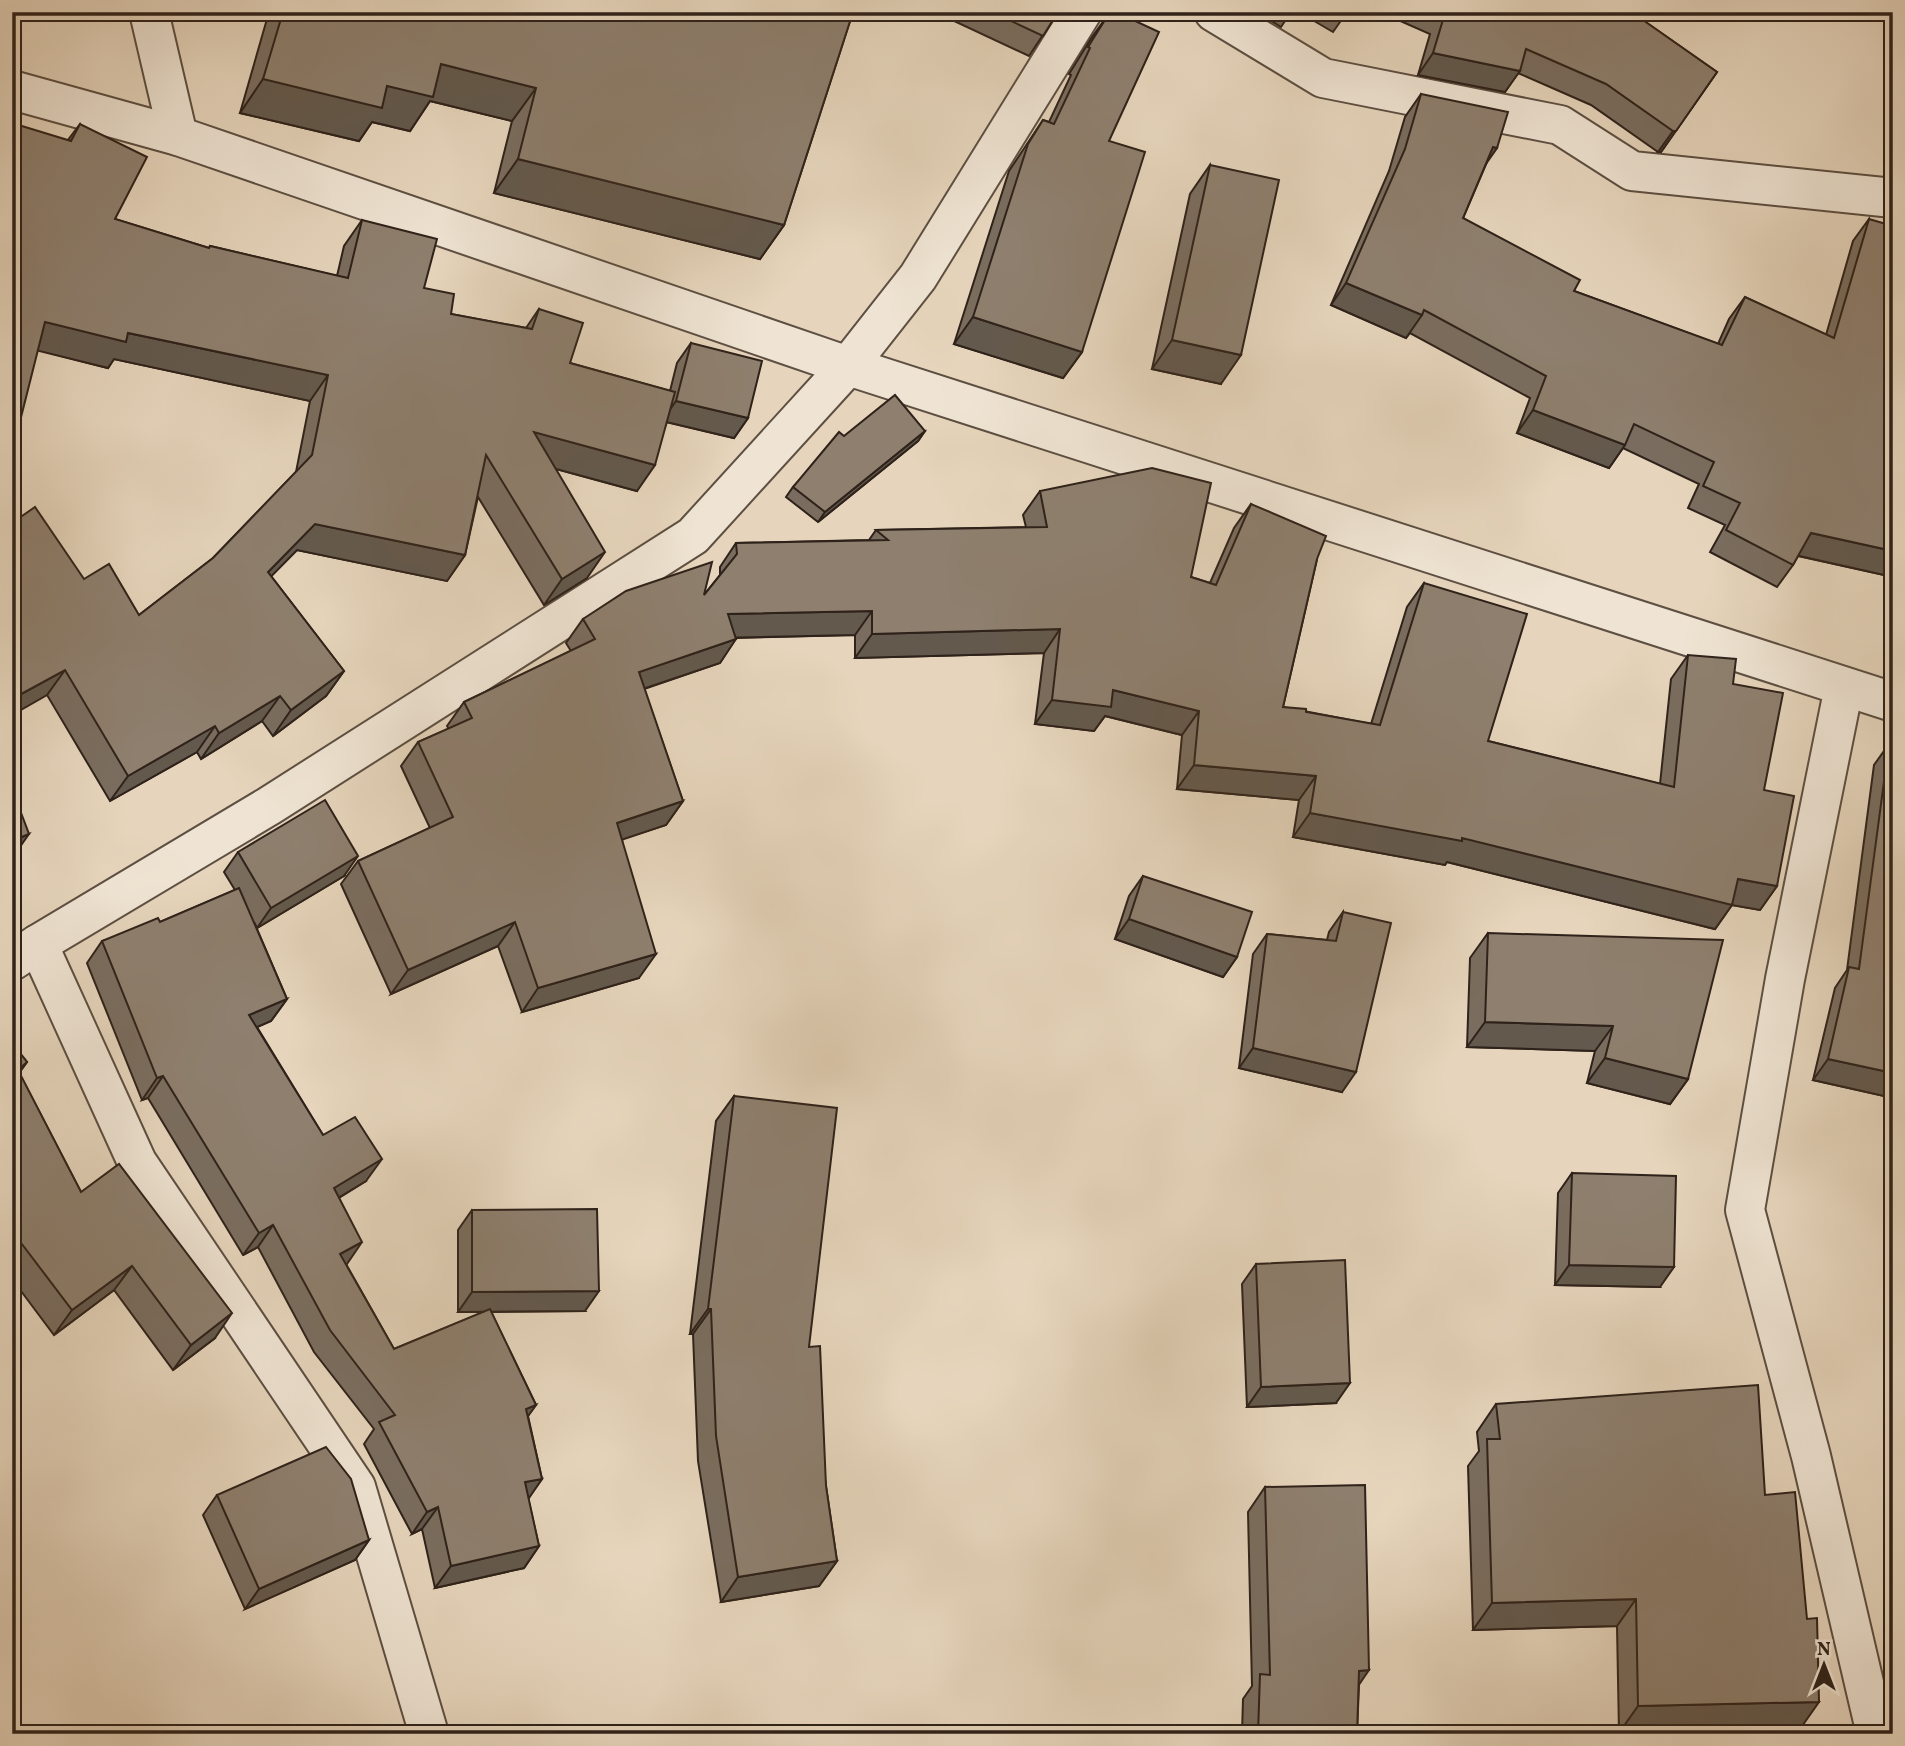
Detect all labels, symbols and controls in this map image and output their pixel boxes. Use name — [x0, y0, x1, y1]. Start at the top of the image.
north arrow — [1790, 1630, 1860, 1700]
text: N — [1817, 1637, 1831, 1663]

